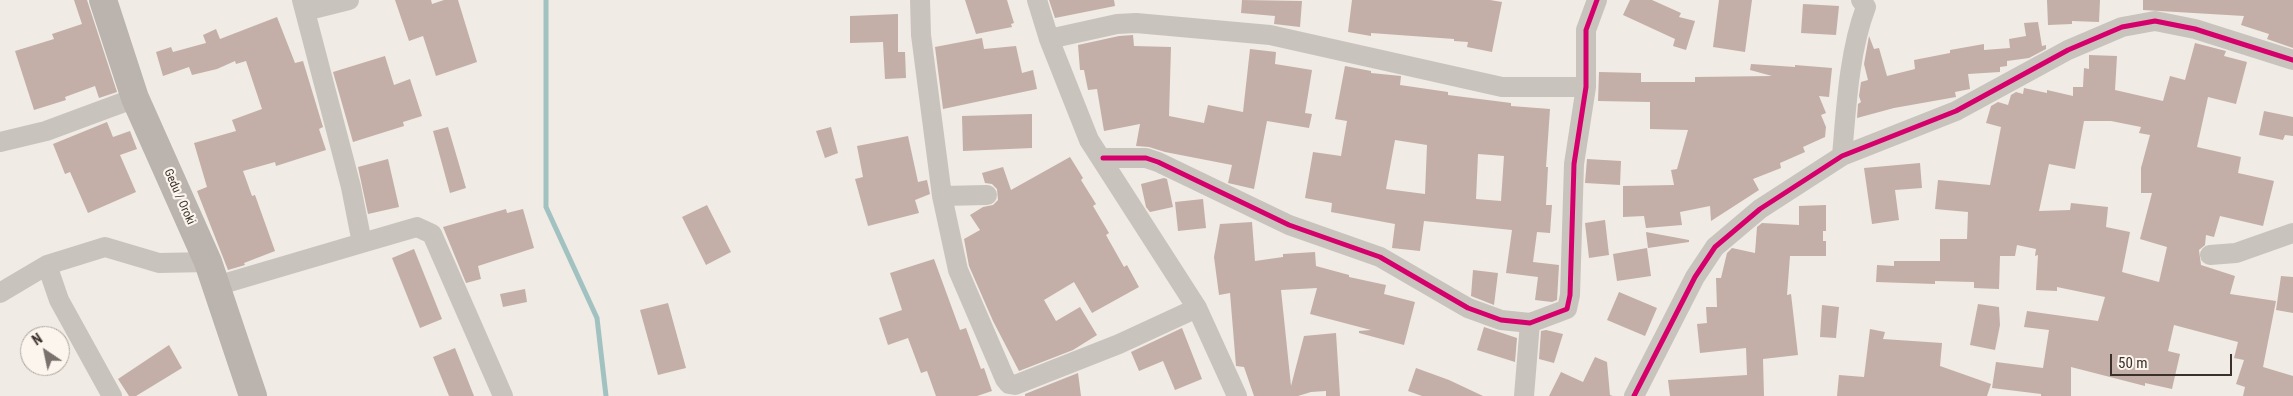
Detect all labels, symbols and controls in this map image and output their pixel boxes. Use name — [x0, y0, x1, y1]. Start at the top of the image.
street label: Gedu / Oroki — [160, 167, 198, 227]
north arrow — [20, 326, 70, 376]
text: N — [29, 330, 45, 348]
scale bar — [2113, 344, 2236, 376]
text: 50 m — [2118, 354, 2148, 372]

